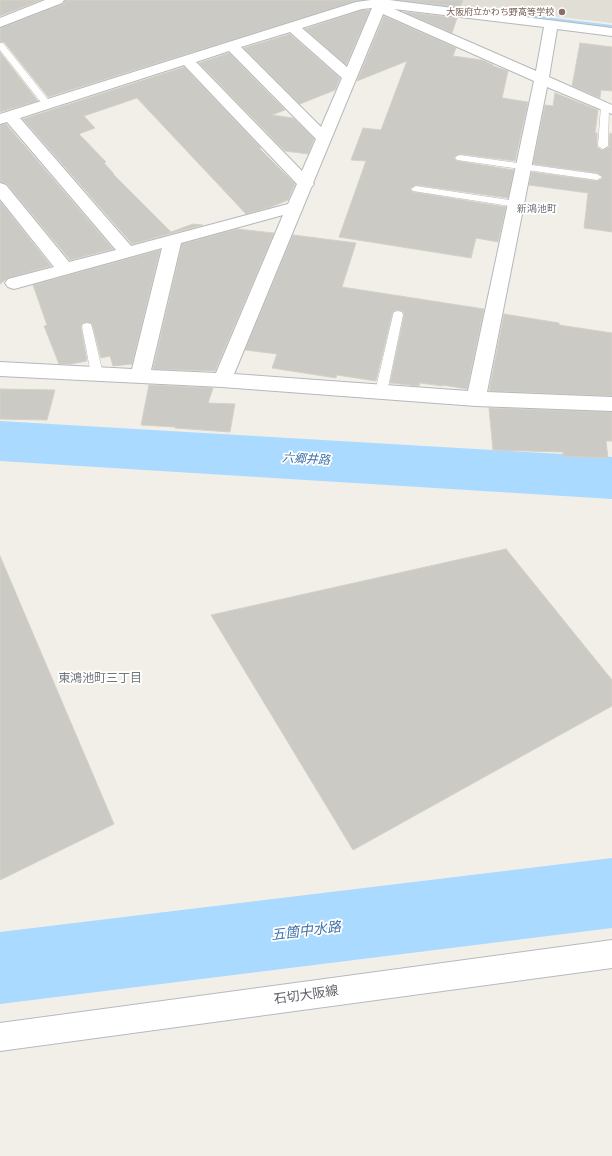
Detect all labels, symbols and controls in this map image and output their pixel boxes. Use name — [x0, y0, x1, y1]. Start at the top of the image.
place label: 大阪府立かわち野高等学校 — [446, 7, 554, 17]
marker: 大阪府立かわち野高等学校 — [557, 7, 567, 17]
district label: 新鴻池町 — [517, 203, 557, 215]
water label: 六郷井路 — [282, 451, 330, 467]
district label: 東鴻池町三丁目 — [58, 671, 142, 685]
water label: 五箇中水路 — [270, 918, 342, 944]
street label: 石切大阪線 — [273, 983, 339, 1007]

